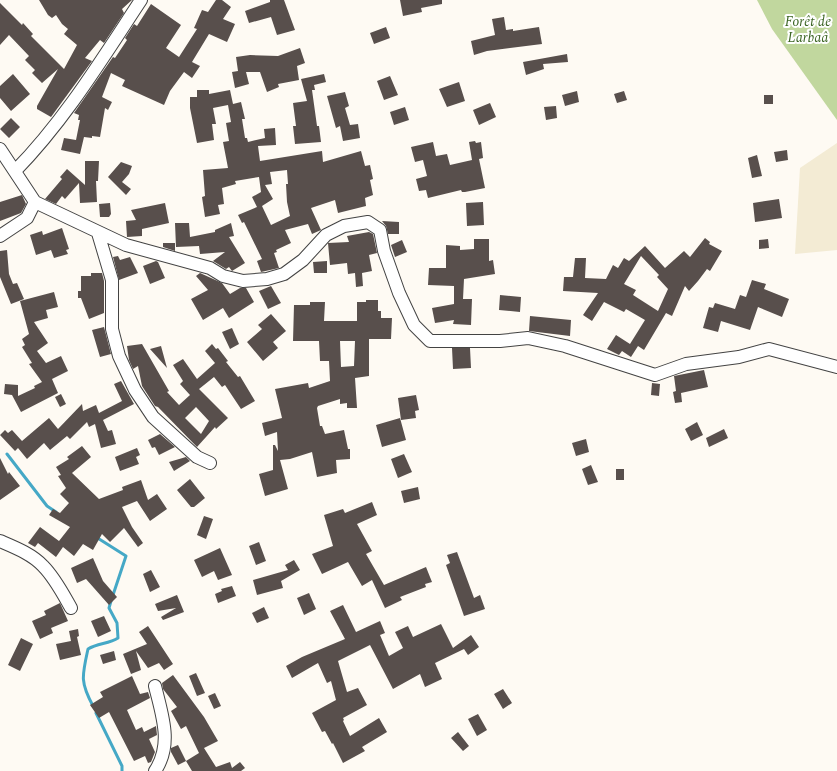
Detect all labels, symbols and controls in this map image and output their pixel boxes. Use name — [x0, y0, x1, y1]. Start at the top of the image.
park label: Forêt de Larbaâ — [785, 11, 831, 48]

